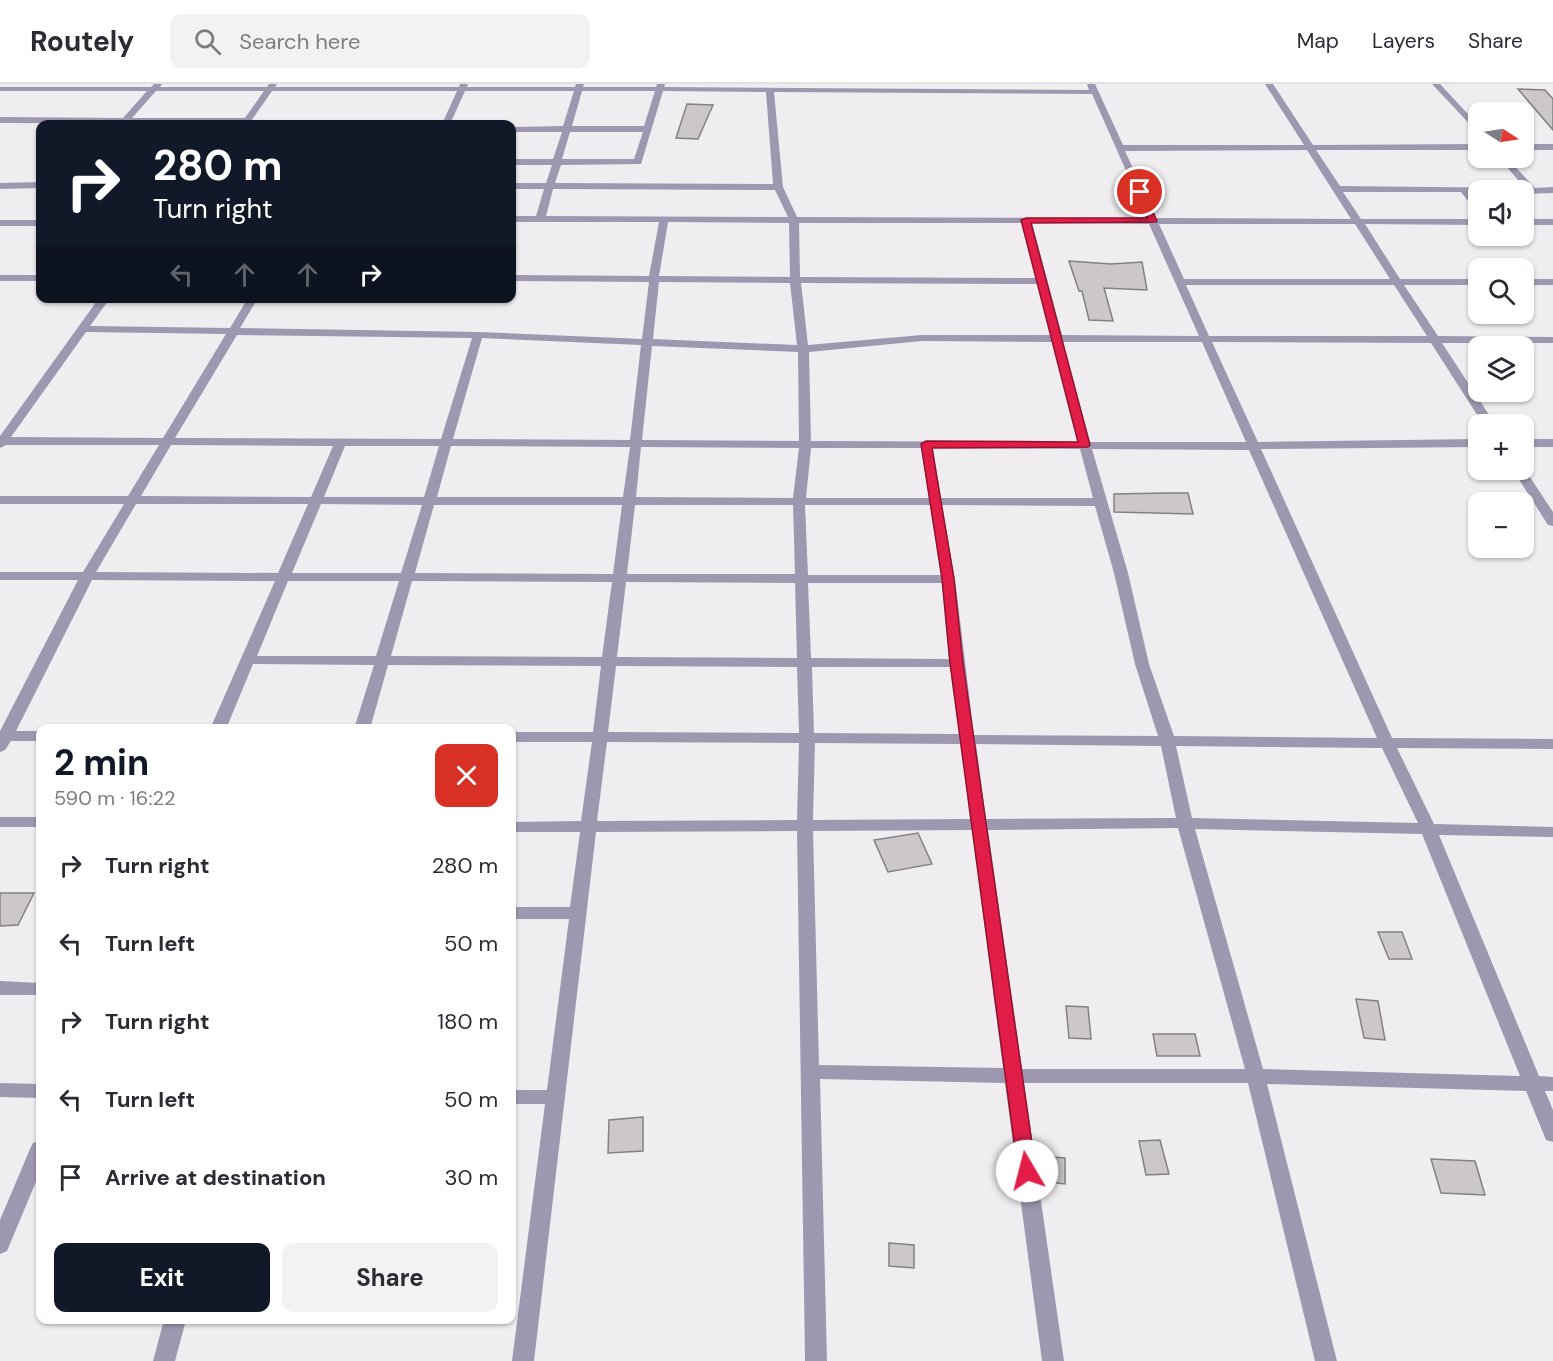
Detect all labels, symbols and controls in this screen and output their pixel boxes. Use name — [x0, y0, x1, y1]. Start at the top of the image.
search box — [170, 14, 590, 68]
text: Routely — [30, 23, 134, 60]
icon: search — [191, 25, 224, 58]
text: Search here — [239, 27, 361, 56]
text: Map — [1297, 27, 1339, 55]
text: Layers — [1372, 27, 1435, 55]
text: Share — [1468, 27, 1523, 55]
north arrow — [1468, 102, 1534, 168]
map controls — [1468, 102, 1534, 558]
text: 280 m — [153, 138, 283, 193]
icon: right — [54, 144, 132, 222]
pin — [1114, 166, 1165, 217]
icon: arrive — [1123, 175, 1156, 208]
button: sound — [1468, 180, 1534, 246]
text: Turn right — [153, 191, 273, 226]
icon: left — [165, 258, 198, 291]
icon: ahead — [228, 258, 261, 291]
icon: ahead — [291, 258, 324, 291]
icon: right — [354, 258, 387, 291]
button: search — [1468, 258, 1534, 324]
button: layers — [1468, 336, 1534, 402]
button: + — [1468, 414, 1534, 480]
button: − — [1468, 492, 1534, 558]
text: 2 min — [54, 739, 149, 786]
button: close — [435, 744, 498, 807]
text: 590 m · 16:22 — [54, 785, 175, 811]
icon: right — [54, 849, 87, 882]
text: Turn right — [105, 851, 210, 880]
text: 280 m — [432, 851, 498, 880]
icon: left — [54, 927, 87, 960]
text: Turn left — [105, 929, 195, 958]
text: 50 m — [444, 929, 498, 958]
icon: right — [54, 1005, 87, 1038]
text: Turn right — [105, 1007, 210, 1036]
text: 180 m — [437, 1007, 498, 1036]
icon: left — [54, 1083, 87, 1116]
text: Turn left — [105, 1085, 195, 1114]
text: 50 m — [444, 1085, 498, 1114]
position arrow — [995, 1139, 1059, 1203]
icon: arrive — [54, 1161, 87, 1194]
text: Arrive at destination — [105, 1163, 326, 1192]
text: 30 m — [444, 1163, 498, 1192]
button: Exit — [54, 1243, 270, 1312]
button: Share — [282, 1243, 498, 1312]

